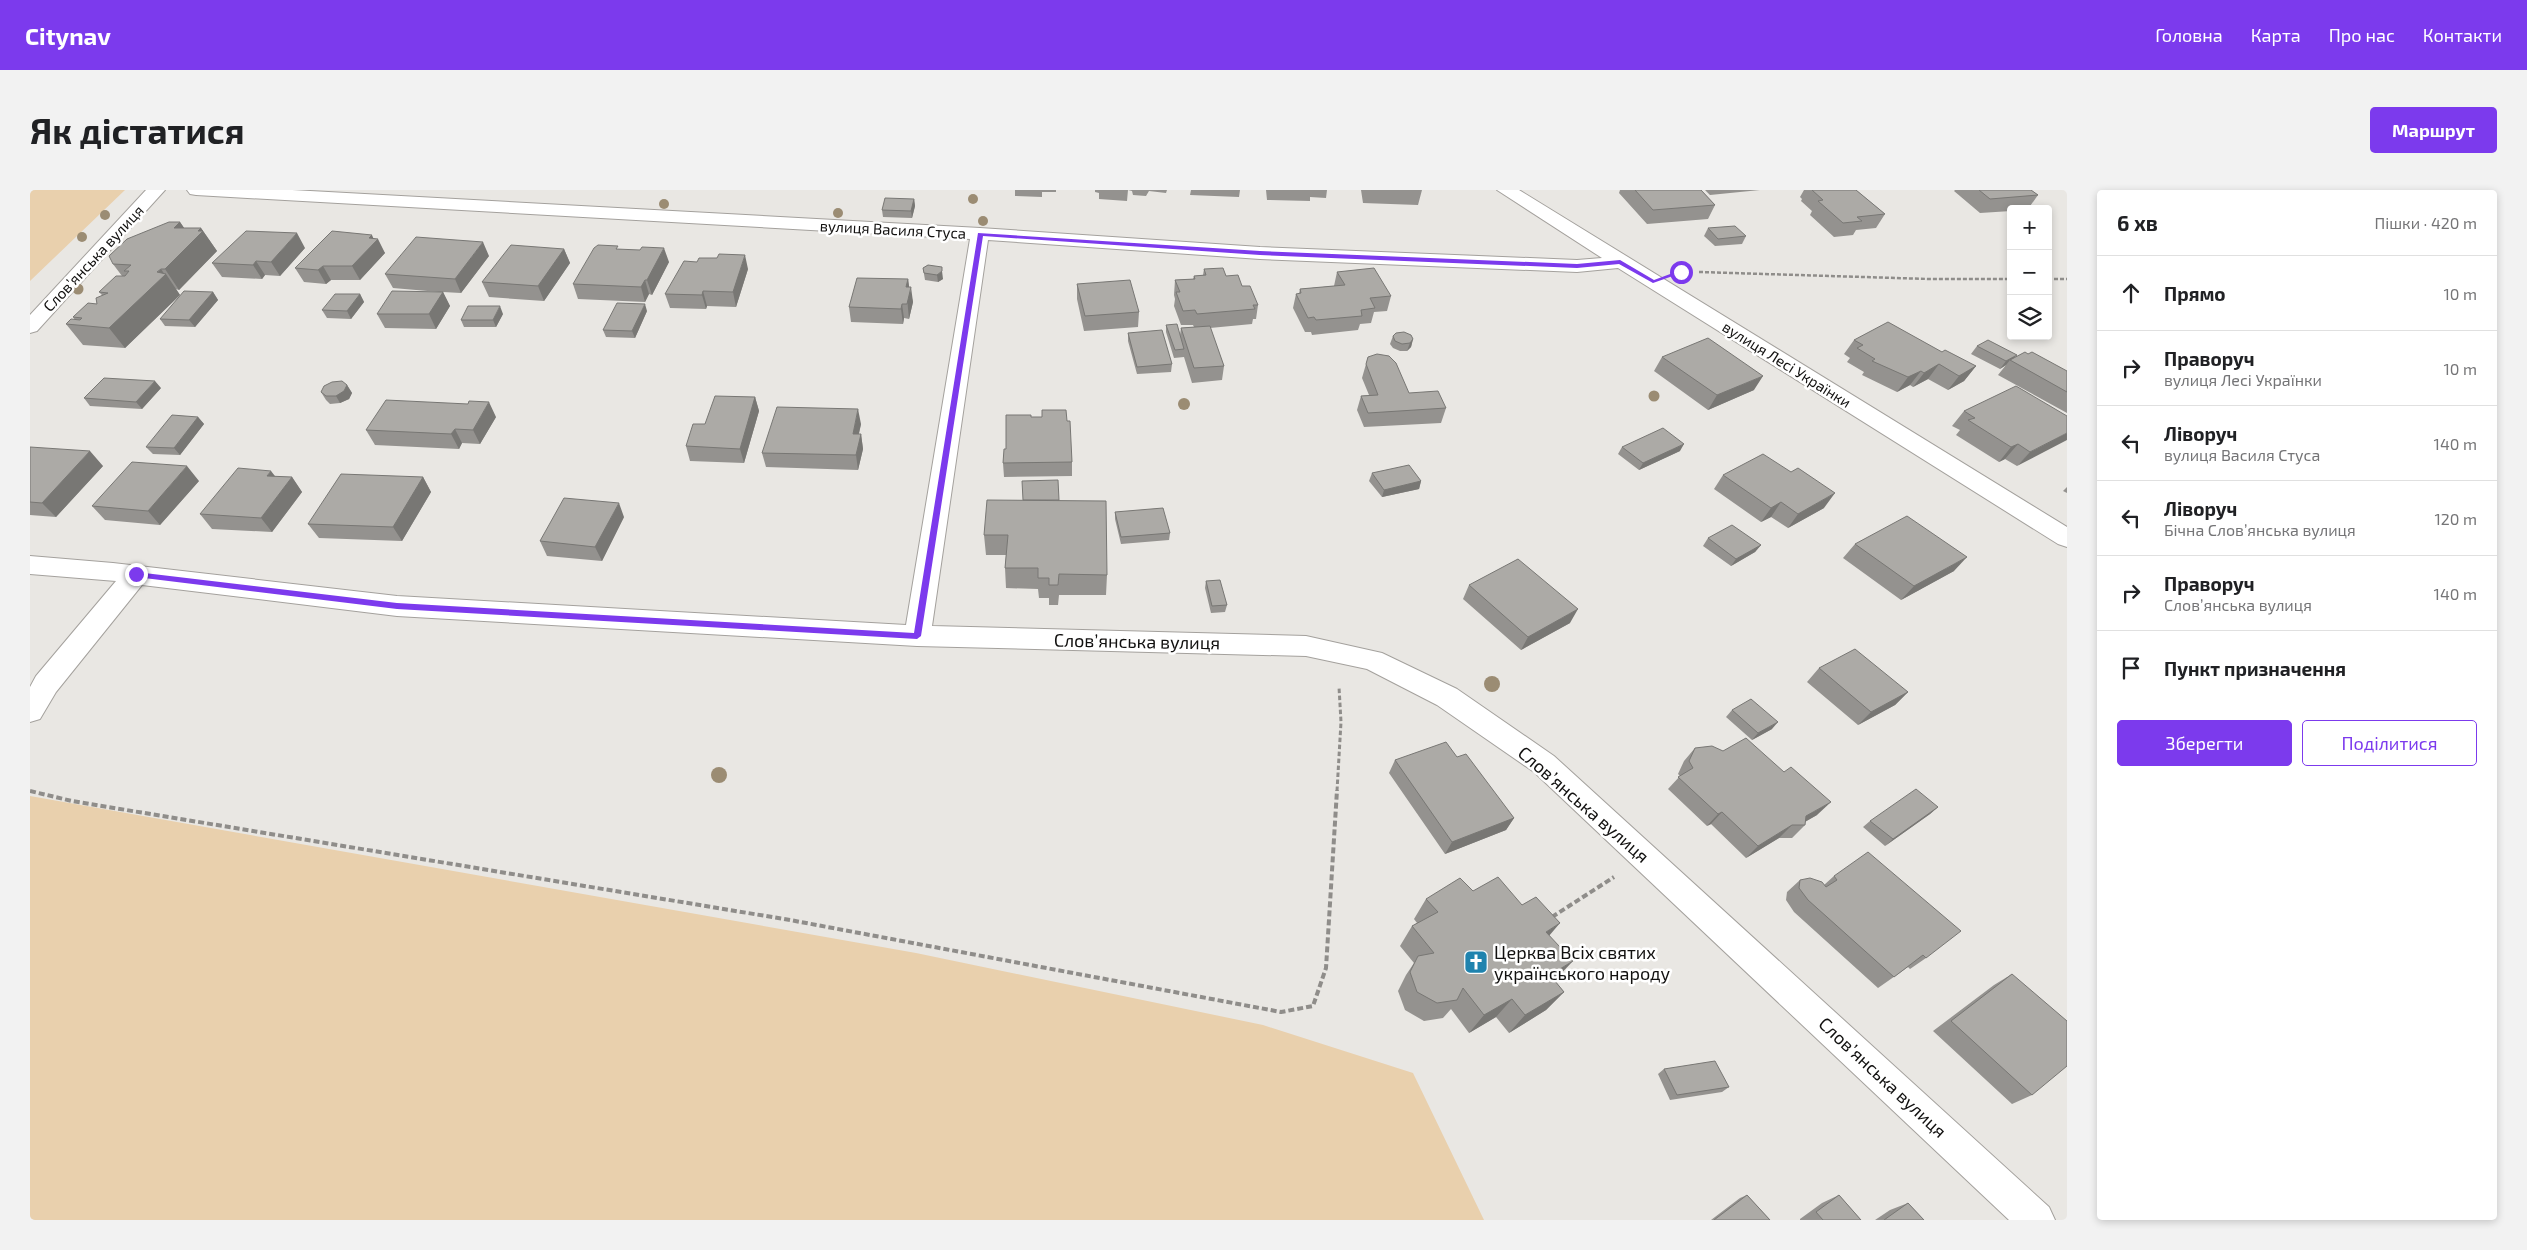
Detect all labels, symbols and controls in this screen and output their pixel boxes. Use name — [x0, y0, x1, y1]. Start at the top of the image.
text: Citynav — [25, 21, 111, 50]
text: Головна — [2155, 24, 2223, 46]
text: Карта — [2251, 24, 2301, 46]
text: Про нас — [2329, 24, 2395, 46]
text: Контакти — [2423, 24, 2502, 46]
button: Маршрут — [2370, 107, 2497, 153]
text: Як дістатися — [30, 109, 244, 151]
street label: Словʼянська вулиця — [39, 201, 148, 316]
map controls — [2007, 205, 2052, 340]
button: + — [2007, 205, 2052, 250]
text: 6 хв — [2117, 210, 2158, 235]
text: Пішки · 420 m — [2374, 213, 2477, 232]
street label: вулиця Василя Стуса — [819, 216, 967, 243]
button: − — [2007, 250, 2052, 295]
route start — [1670, 261, 1693, 284]
icon: ahead — [2117, 279, 2145, 307]
text: Прямо — [2164, 282, 2226, 305]
text: 10 m — [2443, 284, 2477, 303]
button: layers — [2007, 295, 2052, 340]
street label: вулиця Лесі Українки — [1719, 317, 1855, 412]
text: Праворуч — [2164, 347, 2255, 370]
icon: right — [2117, 354, 2145, 382]
text: 10 m — [2443, 359, 2477, 378]
text: вулиця Лесі Українки — [2164, 370, 2322, 389]
text: Ліворуч — [2164, 422, 2237, 445]
icon: left — [2117, 429, 2145, 457]
text: 140 m — [2434, 434, 2477, 453]
text: вулиця Василя Стуса — [2164, 445, 2320, 464]
text: Ліворуч — [2164, 497, 2237, 520]
icon: left — [2117, 504, 2145, 532]
text: 120 m — [2434, 509, 2477, 528]
text: Бічна Словʼянська вулиця — [2164, 520, 2356, 539]
route end — [125, 563, 148, 586]
text: Праворуч — [2164, 572, 2255, 595]
icon: right — [2117, 579, 2145, 607]
text: 140 m — [2434, 584, 2477, 603]
text: Словʼянська вулиця — [2164, 595, 2312, 614]
street label: Словʼянська вулиця — [1054, 629, 1220, 653]
icon: arrive — [2117, 654, 2145, 682]
text: Пункт призначення — [2164, 657, 2346, 680]
button: Зберегти — [2117, 720, 2292, 766]
button: Поділитися — [2302, 720, 2477, 766]
street label: Словʼянська вулиця — [1514, 741, 1654, 867]
place label: Церква Всіх святих українського народу — [1494, 941, 1670, 984]
church icon: Церква Всіх святих українського народу — [1463, 949, 1489, 975]
street label: Словʼянська вулиця — [1815, 1012, 1951, 1142]

